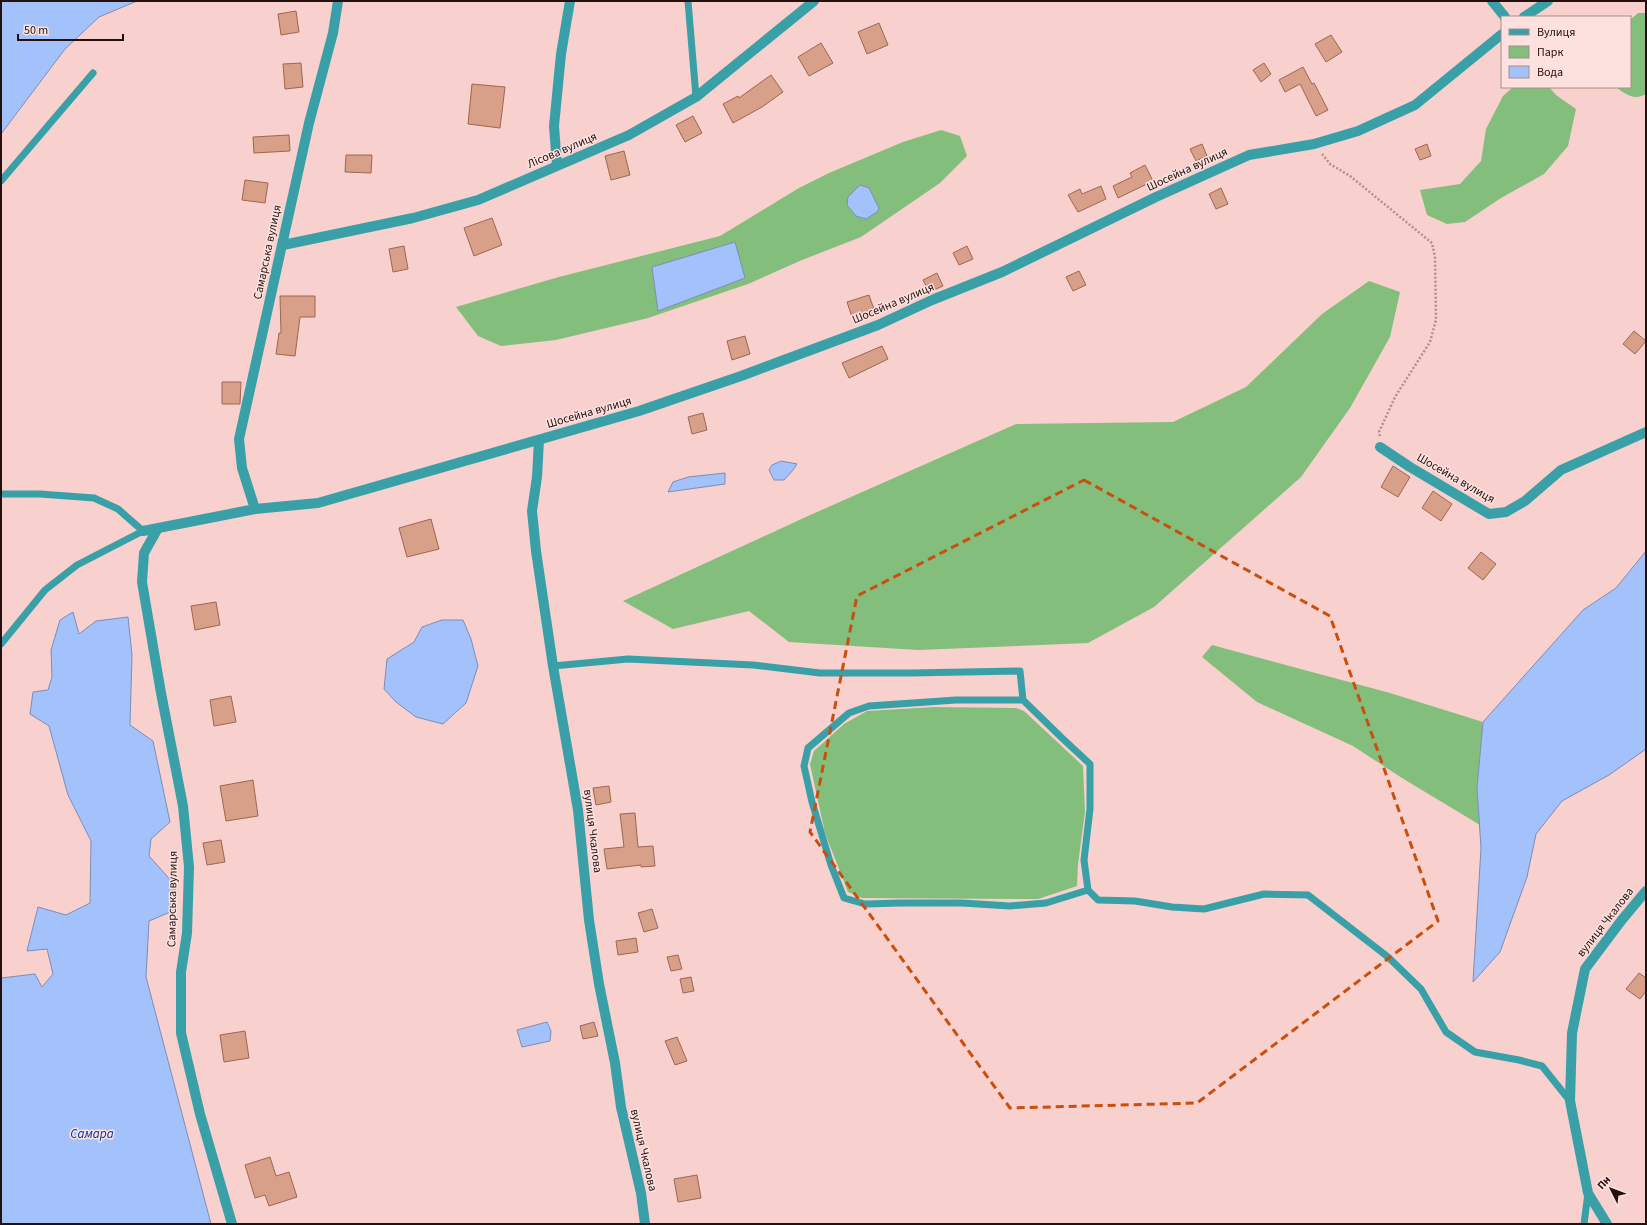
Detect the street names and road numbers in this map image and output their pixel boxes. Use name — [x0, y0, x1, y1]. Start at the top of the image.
street label: Лісова вулиця — [525, 128, 600, 173]
street label: Шосейна вулиця — [1144, 143, 1231, 196]
street label: Самарська вулиця — [249, 203, 286, 301]
street label: Шосейна вулиця — [849, 278, 937, 328]
street label: Шосейна вулиця — [545, 392, 634, 433]
street label: Шосейна вулиця — [1413, 449, 1498, 508]
street label: вулиця Чкалова — [579, 788, 606, 874]
street label: Самарська вулиця — [163, 851, 182, 947]
street label: вулиця Чкалова — [1573, 884, 1638, 961]
street label: вулиця Чкалова — [626, 1107, 661, 1193]

